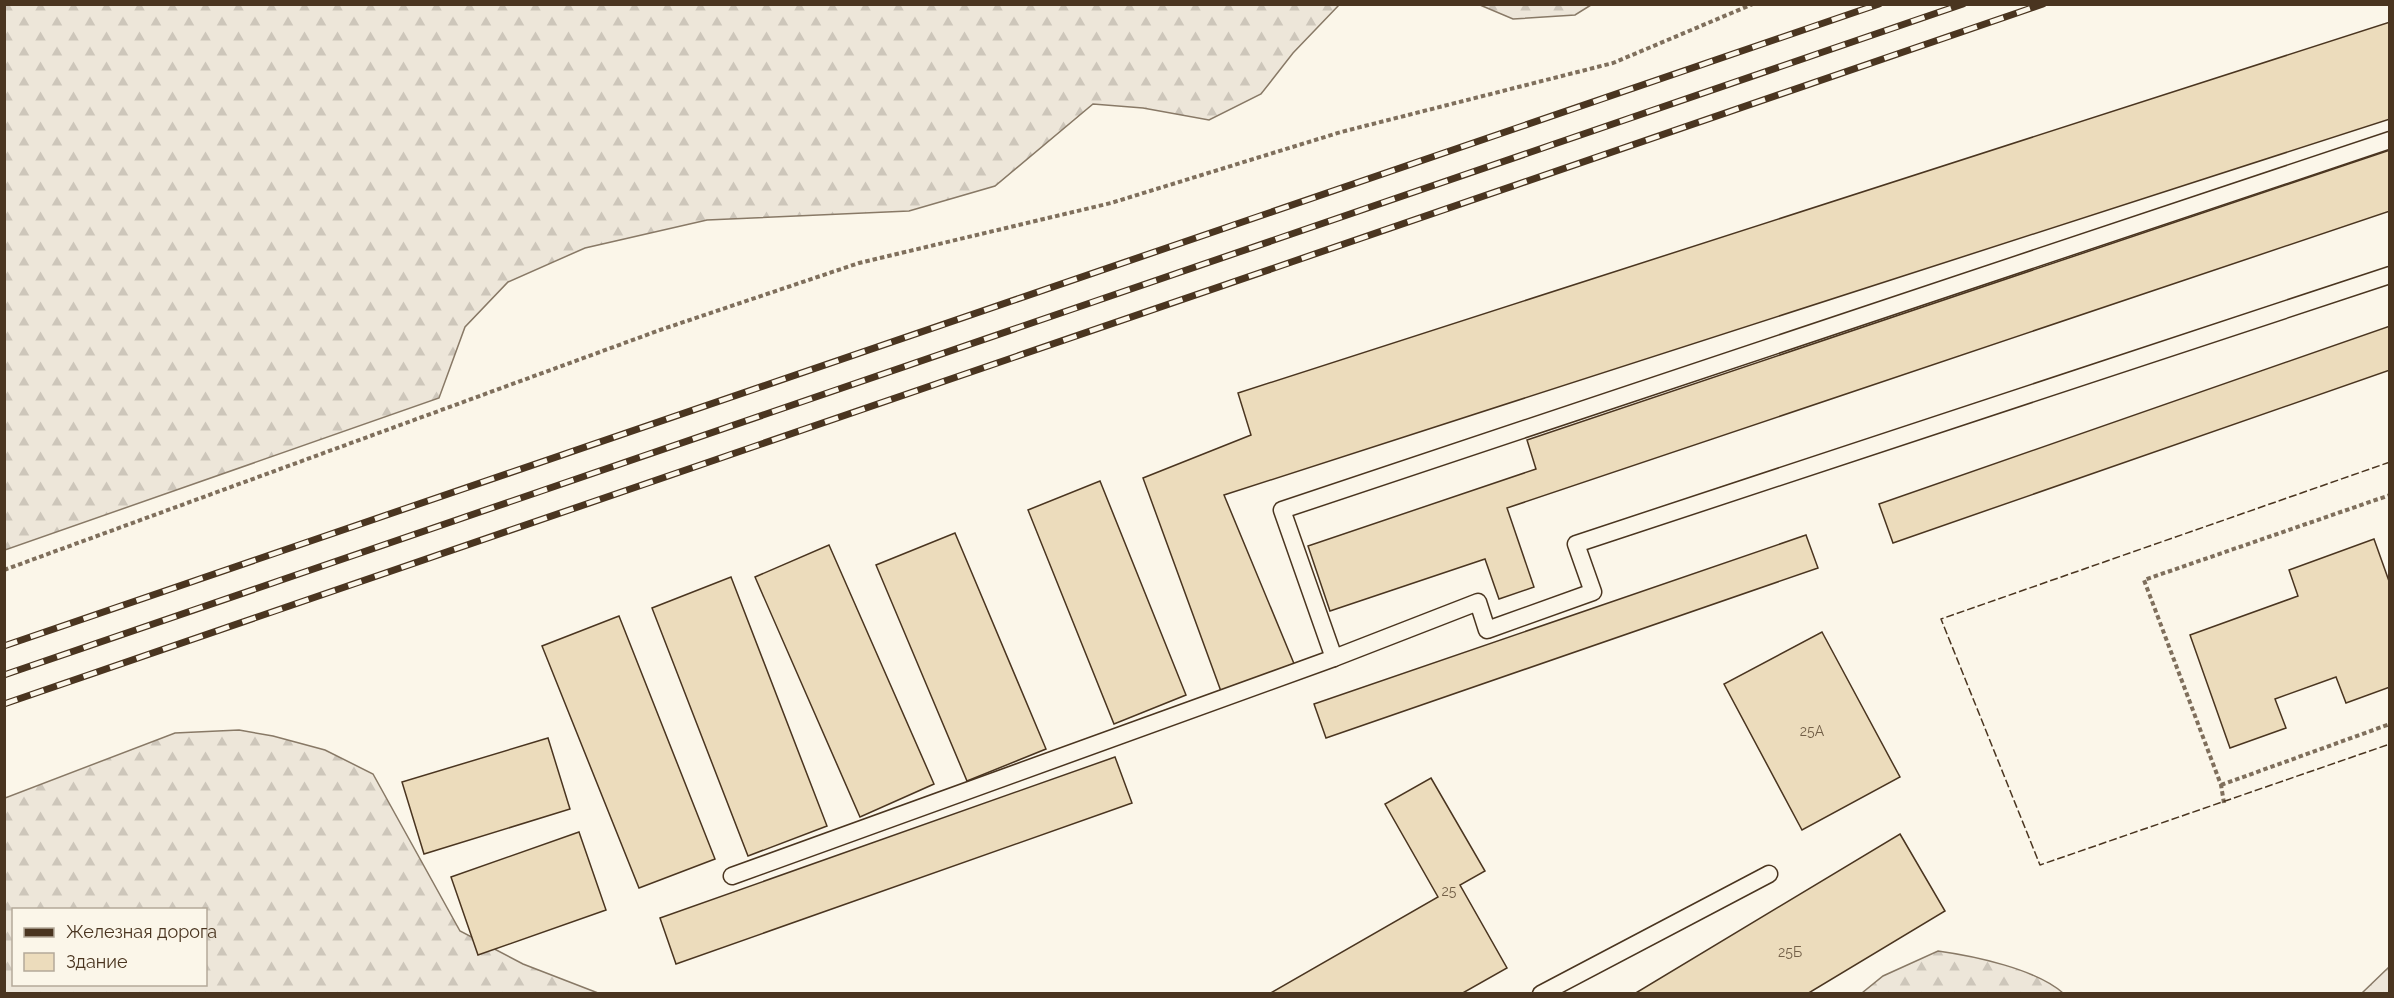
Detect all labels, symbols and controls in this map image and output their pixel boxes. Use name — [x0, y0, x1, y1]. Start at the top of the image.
house number: 25А — [1800, 723, 1825, 739]
house number: 25 — [1442, 883, 1457, 899]
legend — [12, 908, 207, 986]
text: Железная дорога — [66, 921, 217, 942]
house number: 25Б — [1778, 944, 1802, 960]
text: Здание — [66, 951, 128, 972]

